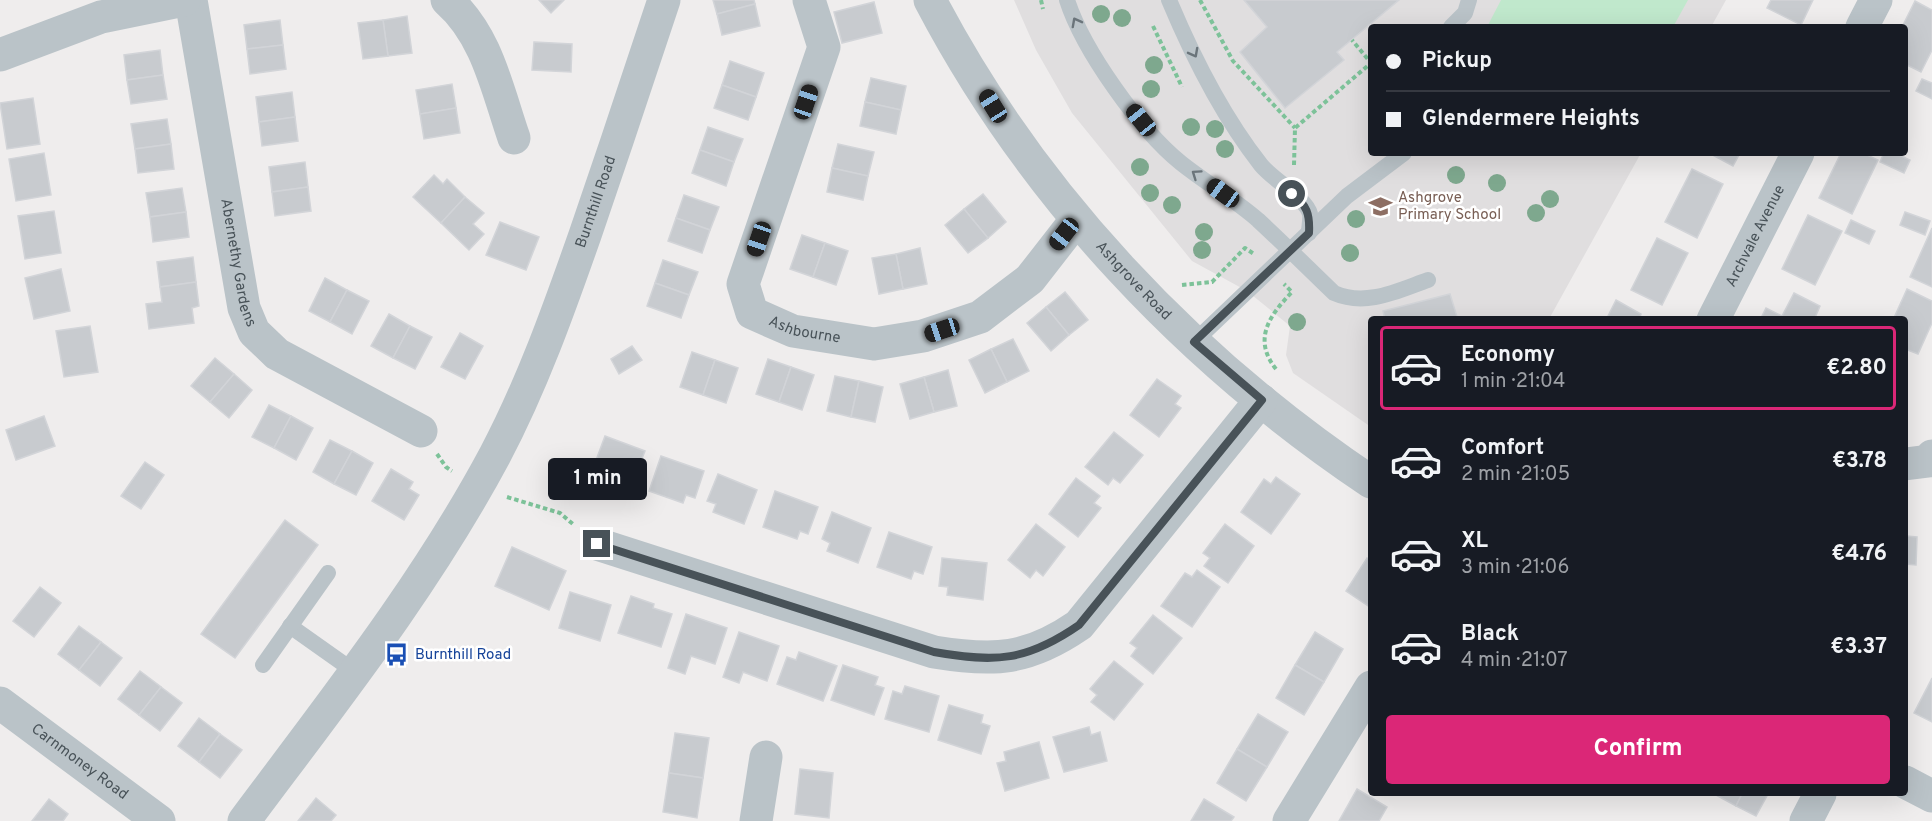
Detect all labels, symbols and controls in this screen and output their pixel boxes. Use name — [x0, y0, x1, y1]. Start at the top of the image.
one-way arrow — [1072, 18, 1083, 29]
one-way arrow — [1187, 47, 1198, 57]
text: Pickup — [1422, 48, 1492, 75]
car — [792, 82, 820, 122]
car — [976, 86, 1010, 126]
car — [1123, 100, 1159, 140]
text: Glendermere Heights — [1422, 106, 1640, 133]
street label: Burnthill Road — [572, 154, 621, 251]
one-way arrow — [1191, 170, 1202, 181]
car — [1203, 175, 1243, 211]
route start — [1278, 180, 1305, 207]
street label: Archvale Avenue — [1722, 182, 1790, 290]
place label: Ashgrove Primary School — [1398, 189, 1501, 225]
school or university icon: Ashgrove Primary School — [1367, 194, 1393, 220]
street label: Abernethy Gardens — [216, 197, 260, 330]
car — [1046, 214, 1082, 254]
car — [745, 219, 773, 259]
street label: Ashgrove Road — [1091, 237, 1175, 325]
street label: Ashbourne — [766, 312, 842, 348]
car — [922, 316, 962, 344]
icon: car — [1389, 341, 1443, 395]
text: Economy — [1461, 342, 1555, 369]
text: €2.80 — [1826, 355, 1887, 382]
text: 1 min · 21:04 — [1461, 369, 1565, 395]
icon: car — [1389, 434, 1443, 488]
text: Comfort — [1461, 435, 1544, 462]
text: €3.78 — [1832, 448, 1887, 475]
callout: 1 min — [548, 457, 646, 499]
text: 2 min · 21:05 — [1461, 462, 1570, 488]
text: 1 min — [573, 466, 622, 492]
icon: car — [1389, 527, 1443, 581]
text: XL — [1461, 528, 1488, 555]
route end — [583, 530, 610, 557]
text: €4.76 — [1831, 541, 1887, 568]
text: 3 min · 21:06 — [1461, 555, 1569, 581]
icon: car — [1389, 620, 1443, 674]
text: Black — [1461, 621, 1519, 648]
text: €3.37 — [1830, 634, 1887, 661]
bus stop icon: Burnthill Road — [384, 642, 410, 668]
place label: Burnthill Road — [415, 646, 511, 665]
text: 4 min · 21:07 — [1461, 648, 1568, 674]
button: Confirm — [1386, 715, 1890, 784]
street label: Carnmoney Road — [27, 720, 132, 804]

